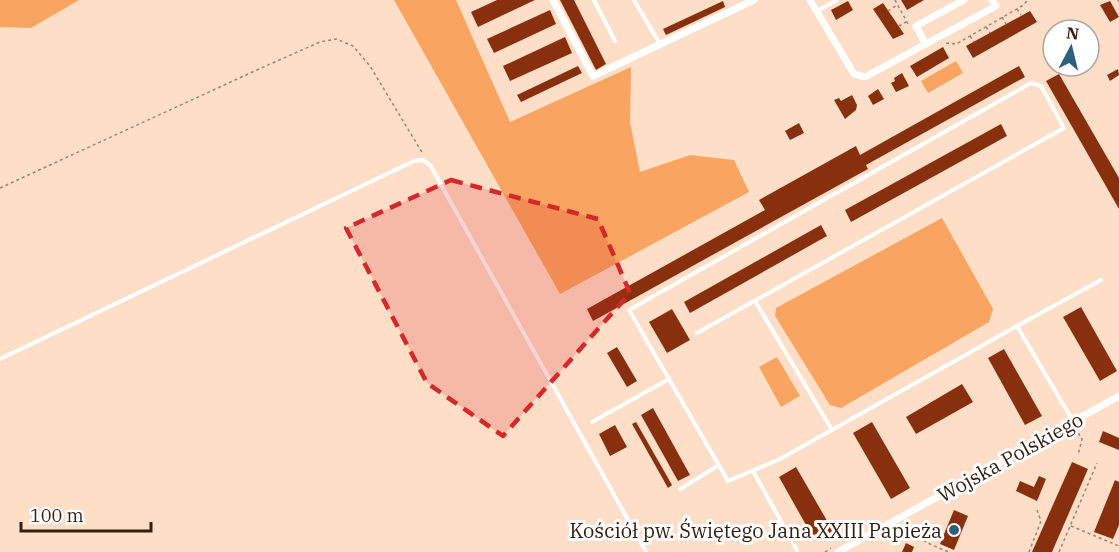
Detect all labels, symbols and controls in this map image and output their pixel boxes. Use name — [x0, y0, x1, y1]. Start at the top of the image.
north arrow — [1041, 18, 1101, 78]
text: N — [1065, 22, 1080, 44]
street label: Wojska Polskiego — [932, 406, 1088, 508]
scale bar — [21, 495, 152, 533]
text: 100 m — [30, 504, 84, 527]
place label: Kościół pw. Świętego Jana XXIII Papieża — [569, 517, 942, 544]
marker: Kościół pw. Świętego Jana XXIII Papieża — [947, 523, 961, 537]

